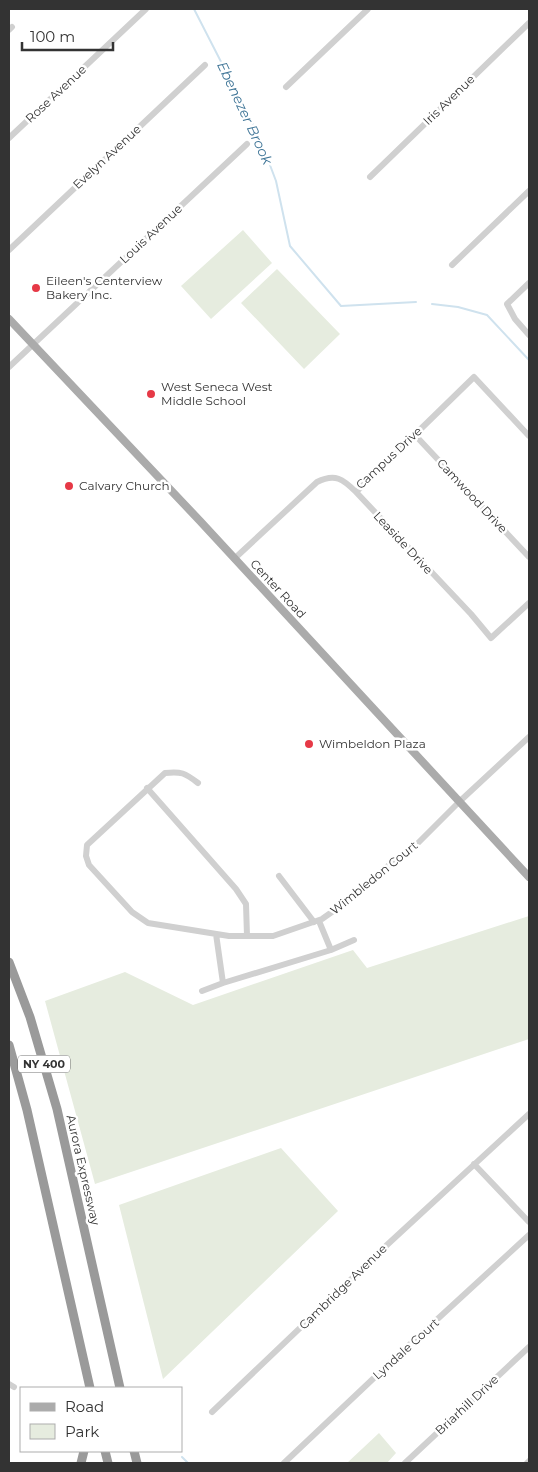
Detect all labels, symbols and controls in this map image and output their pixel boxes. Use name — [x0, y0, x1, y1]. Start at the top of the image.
scale bar — [22, 20, 114, 52]
text: 100 m — [30, 27, 75, 46]
water label: Ebenezer Brook — [213, 59, 277, 168]
street label: Rose Avenue — [22, 62, 89, 126]
street label: Iris Avenue — [420, 71, 478, 128]
street label: Evelyn Avenue — [69, 121, 144, 192]
street label: Louis Avenue — [116, 201, 185, 266]
place label: Eileen's Centerview Bakery Inc. — [46, 273, 163, 302]
marker: Eileen's Centerview Bakery Inc. — [30, 282, 42, 294]
place label: West Seneca West Middle School — [161, 379, 273, 408]
marker: West Seneca West Middle School — [145, 388, 157, 400]
street label: Campus Drive — [353, 423, 425, 492]
street label: Camwood Drive — [434, 455, 511, 536]
place label: Calvary Church — [79, 478, 170, 493]
marker: Calvary Church — [63, 480, 75, 492]
street label: Leaside Drive — [371, 508, 436, 577]
street label: Center Road — [247, 556, 309, 621]
place label: Wimbeldon Plaza — [319, 736, 426, 751]
marker: Wimbeldon Plaza — [303, 738, 315, 750]
street label: Wimbledon Court — [327, 838, 421, 918]
road number: NY 400 — [18, 1056, 70, 1072]
street label: Aurora Expressway — [63, 1113, 104, 1227]
street label: Cambridge Avenue — [296, 1241, 390, 1332]
street label: Lyndale Court — [369, 1315, 442, 1382]
street label: Briarhill Drive — [432, 1371, 501, 1438]
legend — [20, 1387, 182, 1452]
text: Road — [65, 1397, 104, 1416]
text: Park — [65, 1422, 99, 1441]

